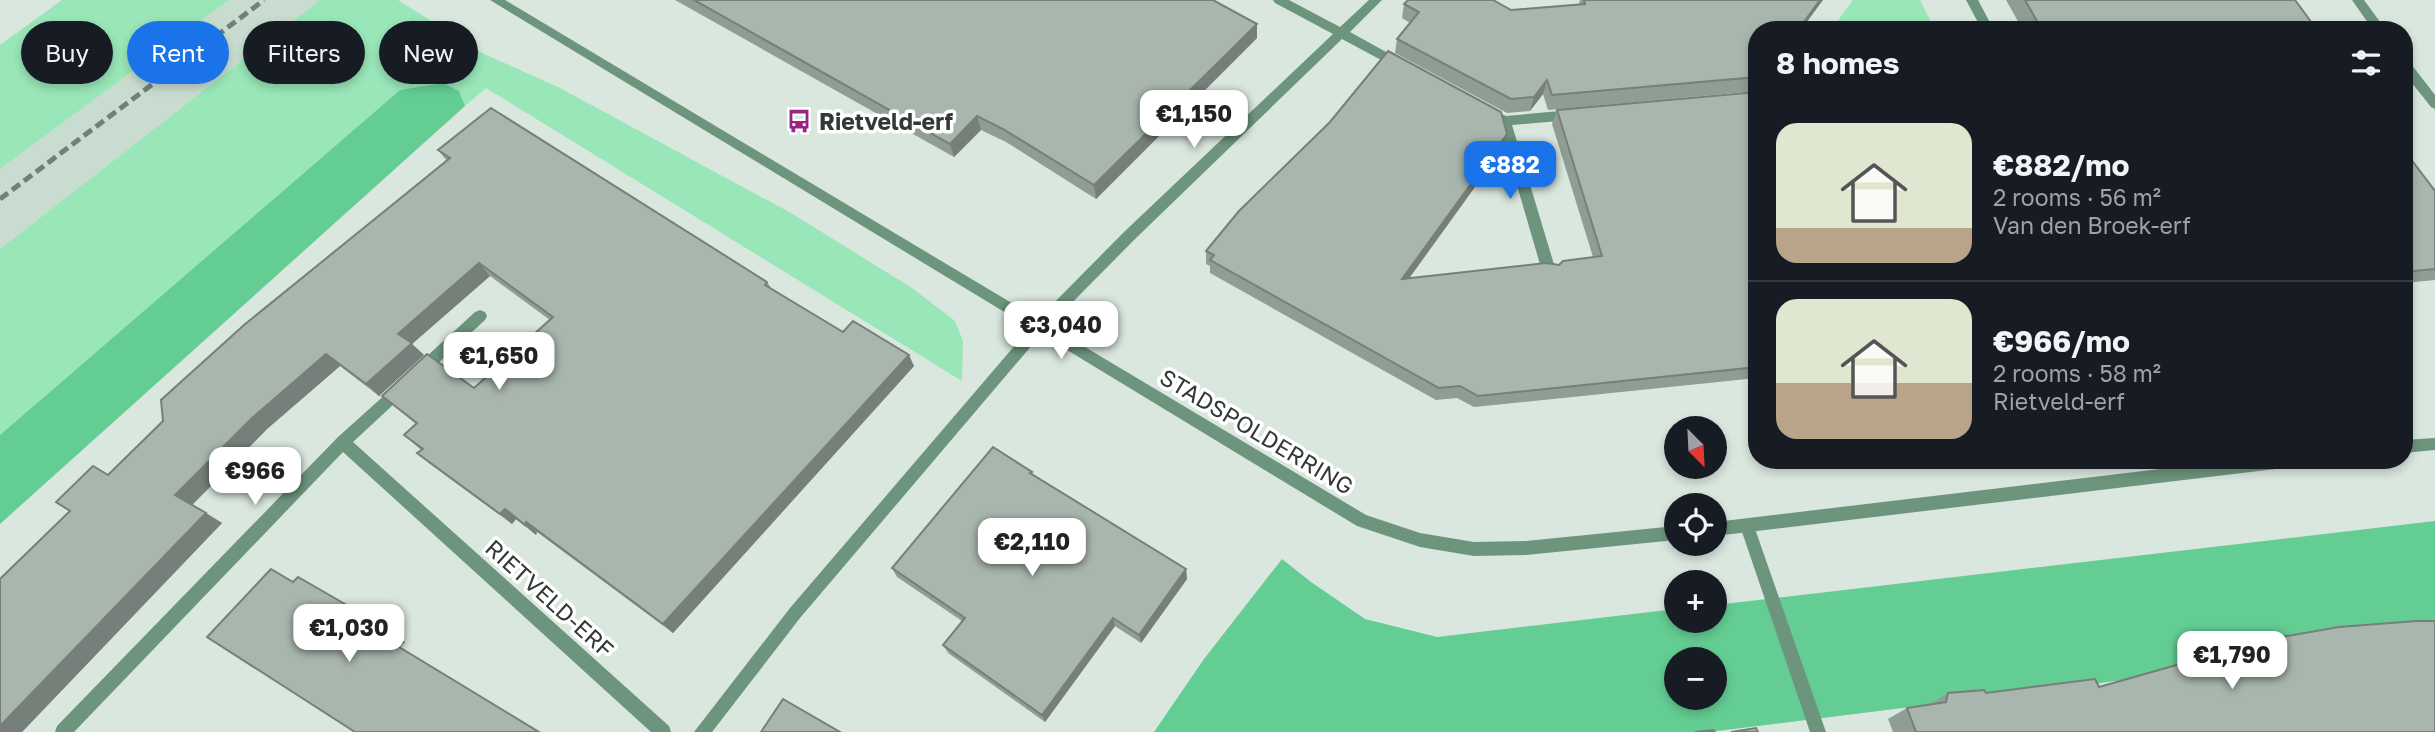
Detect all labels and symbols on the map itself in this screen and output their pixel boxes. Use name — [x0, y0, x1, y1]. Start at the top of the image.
pin: €1,150 — [1137, 90, 1251, 150]
bus stop icon: Rietveld-erf — [785, 107, 813, 135]
place label: Rietveld-erf — [819, 107, 954, 135]
pin: €882 — [1469, 142, 1551, 201]
pin: €3,040 — [1004, 302, 1118, 361]
pin: €1,650 — [442, 332, 556, 392]
street label: STADSPOLDERRING — [1155, 362, 1359, 500]
north arrow — [1664, 416, 1727, 480]
pin: €966 — [214, 448, 296, 507]
pin: €2,110 — [975, 518, 1089, 578]
street label: RIETVELD-ERF — [480, 533, 620, 663]
pin: €1,030 — [292, 604, 406, 664]
pin: €1,790 — [2175, 632, 2289, 691]

